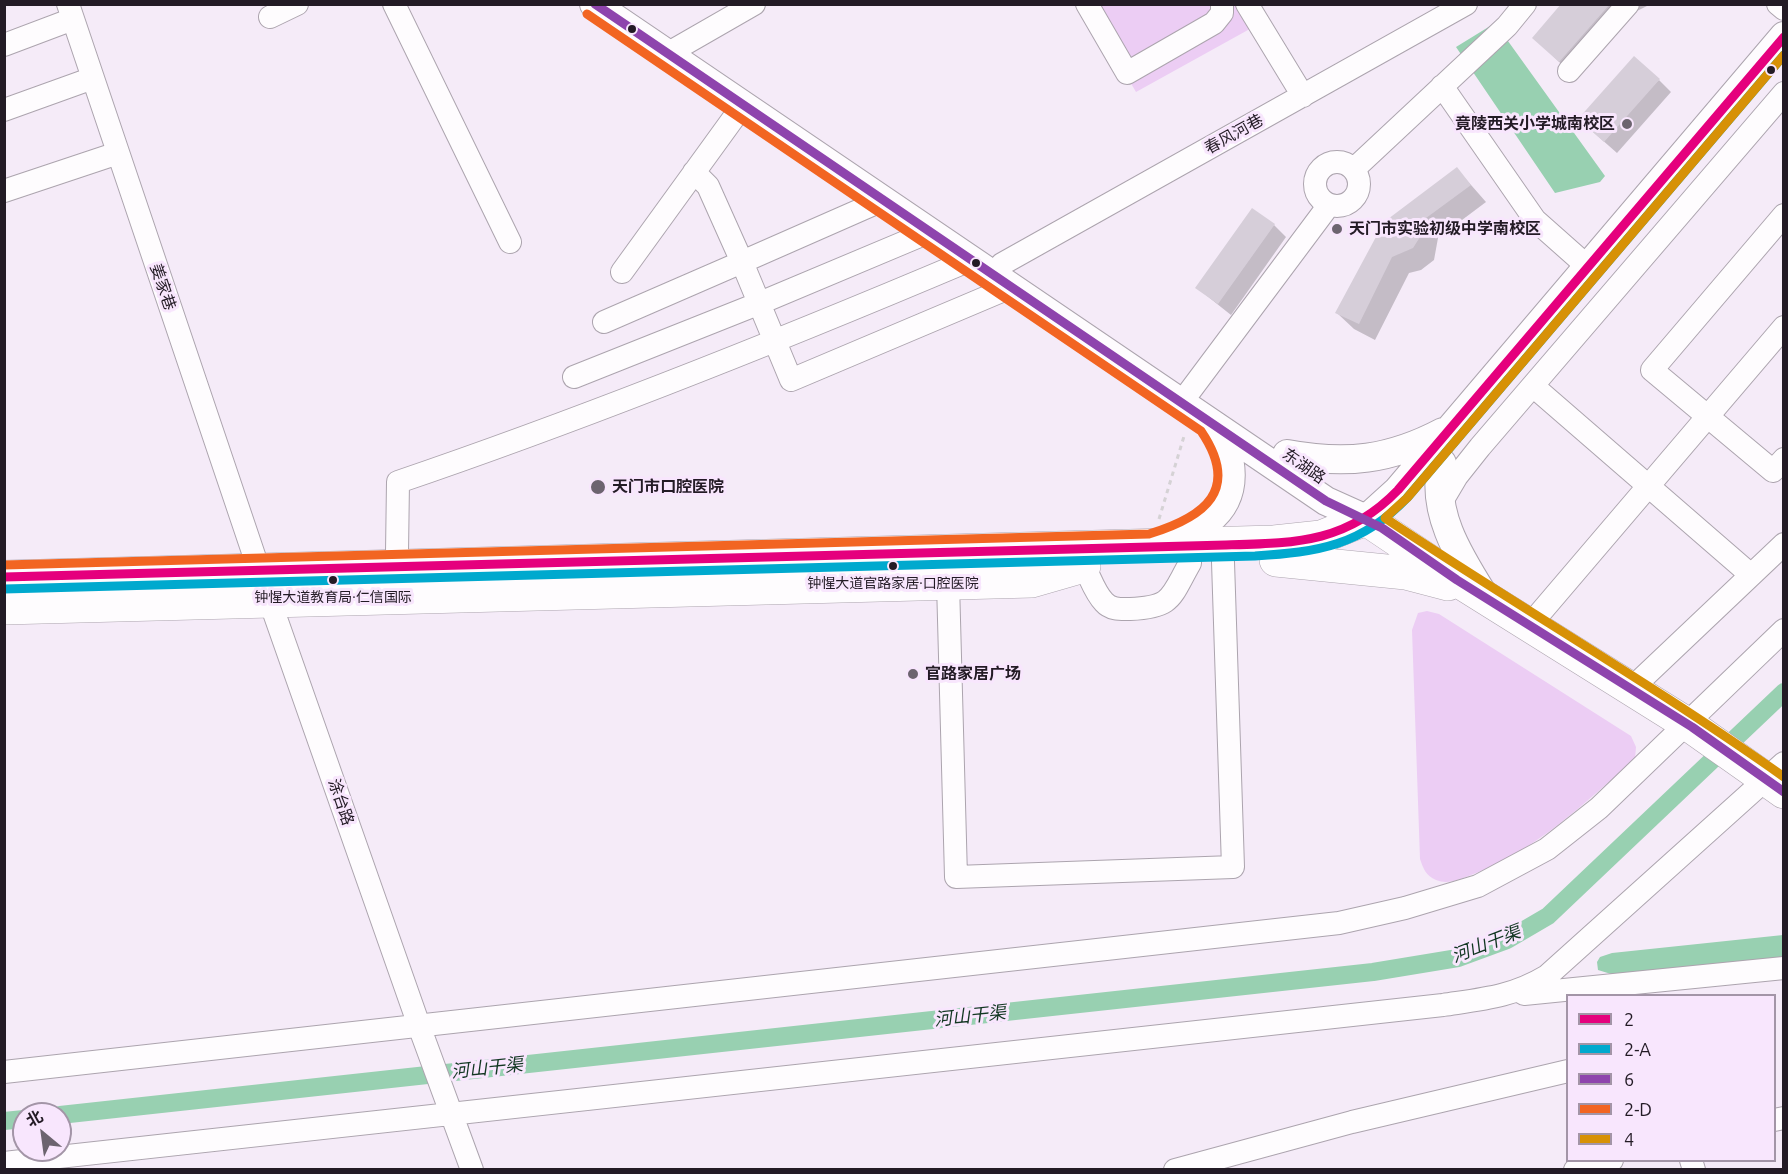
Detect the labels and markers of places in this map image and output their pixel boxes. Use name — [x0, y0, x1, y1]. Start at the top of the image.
unlabelled marker — [626, 23, 638, 35]
unlabelled marker — [1765, 64, 1777, 76]
place label: 竟陵西关小学城南校区 — [1455, 114, 1615, 134]
marker: 竟陵西关小学城南校区 — [1620, 117, 1634, 131]
place label: 天门市实验初级中学南校区 — [1349, 219, 1541, 239]
marker: 天门市实验初级中学南校区 — [1330, 222, 1344, 236]
unlabelled marker — [970, 257, 982, 269]
place label: 天门市口腔医院 — [612, 477, 724, 497]
marker: 天门市口腔医院 — [589, 478, 607, 496]
marker: 钟惺大道官路家居·口腔医院 — [887, 560, 899, 572]
marker: 钟惺大道教育局·仁信国际 — [327, 574, 339, 586]
place label: 钟惺大道官路家居·口腔医院 — [807, 575, 979, 591]
place label: 钟惺大道教育局·仁信国际 — [254, 589, 412, 605]
place label: 官路家居广场 — [925, 664, 1021, 684]
marker: 官路家居广场 — [906, 667, 920, 681]

